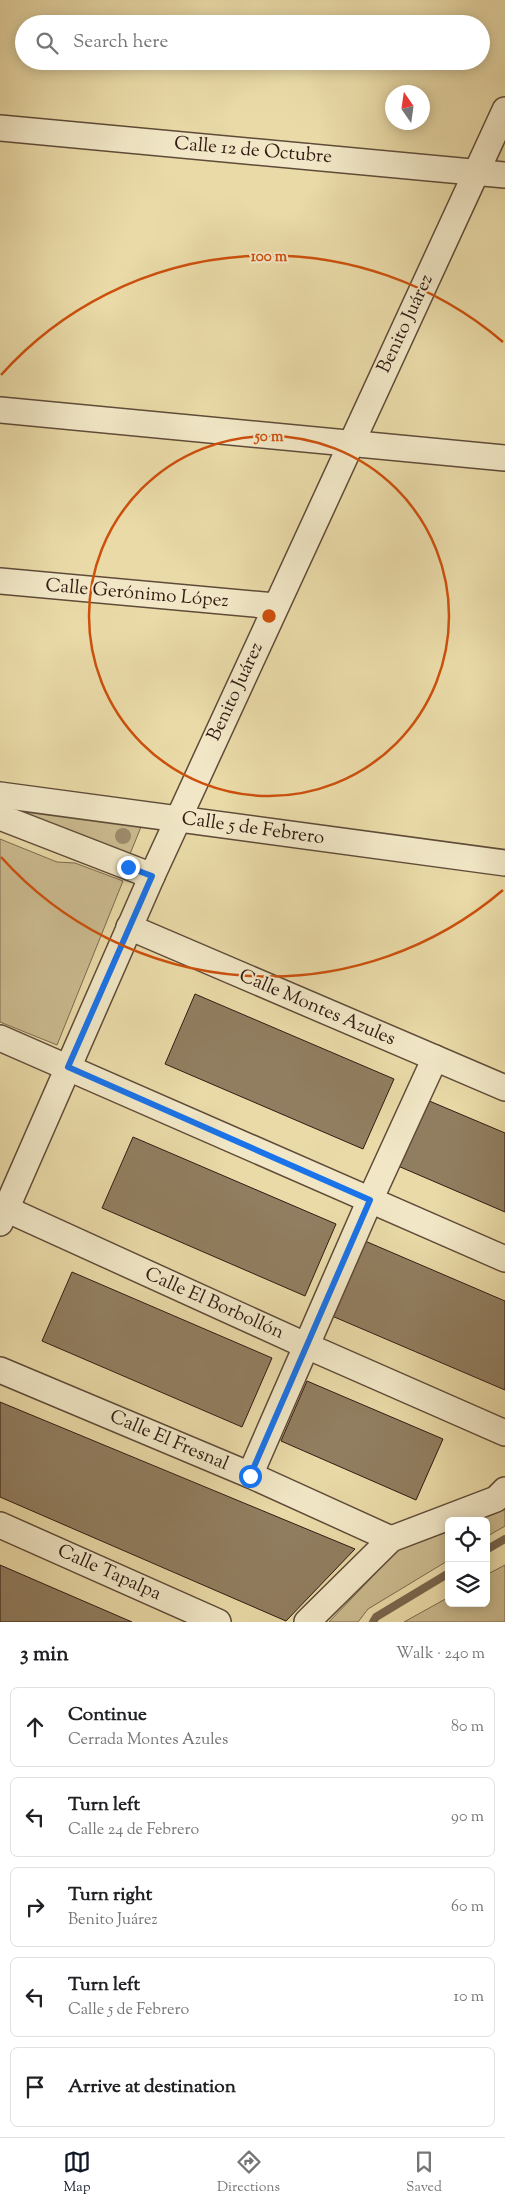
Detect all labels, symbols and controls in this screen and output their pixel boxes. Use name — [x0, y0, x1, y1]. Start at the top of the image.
search box — [15, 15, 490, 70]
icon: search — [33, 29, 61, 57]
text: Search here — [73, 29, 168, 56]
north arrow — [385, 85, 430, 130]
street label: Calle 12 de Octubre — [173, 131, 333, 171]
text: 100 m — [251, 247, 288, 268]
street label: Benito Juárez — [371, 270, 441, 378]
text: 50 m — [254, 427, 284, 448]
street label: Calle Gerónimo López — [44, 573, 230, 615]
centre of rings — [260, 607, 278, 625]
street label: Benito Juárez — [201, 638, 271, 746]
street label: Calle 5 de Febrero — [180, 806, 326, 852]
route end — [117, 856, 140, 879]
street label: Calle Montes Azules — [235, 963, 399, 1053]
street label: Calle El Borbollón — [140, 1261, 288, 1347]
street label: Calle El Fresnal — [105, 1404, 233, 1478]
route start — [239, 1465, 262, 1488]
map controls — [445, 1517, 490, 1607]
button: locate — [445, 1517, 490, 1562]
street label: Calle Tapalpa — [53, 1538, 165, 1608]
button: layers — [445, 1562, 490, 1607]
text: 3 min — [20, 1640, 69, 1670]
text: Walk · 240 m — [396, 1643, 485, 1666]
text: Continue — [68, 1702, 147, 1729]
icon: ahead — [21, 1713, 49, 1741]
text: 80 m — [451, 1716, 484, 1739]
text: Cerrada Montes Azules — [68, 1729, 228, 1752]
text: Turn left — [68, 1792, 140, 1819]
icon: left — [21, 1803, 49, 1831]
text: 90 m — [451, 1806, 484, 1829]
text: Calle 24 de Febrero — [68, 1819, 199, 1842]
text: Turn right — [68, 1882, 152, 1909]
icon: right — [21, 1893, 49, 1921]
text: 60 m — [451, 1896, 484, 1919]
text: Benito Juárez — [68, 1909, 158, 1932]
text: Turn left — [68, 1972, 140, 1999]
icon: left — [21, 1983, 49, 2011]
text: 10 m — [454, 1986, 484, 2009]
text: Calle 5 de Febrero — [68, 1999, 189, 2022]
icon: arrive — [21, 2073, 49, 2101]
text: Arrive at destination — [68, 2074, 236, 2101]
tab: Map — [63, 2148, 91, 2198]
tab: Directions — [217, 2148, 280, 2198]
tab: Saved — [406, 2148, 442, 2198]

